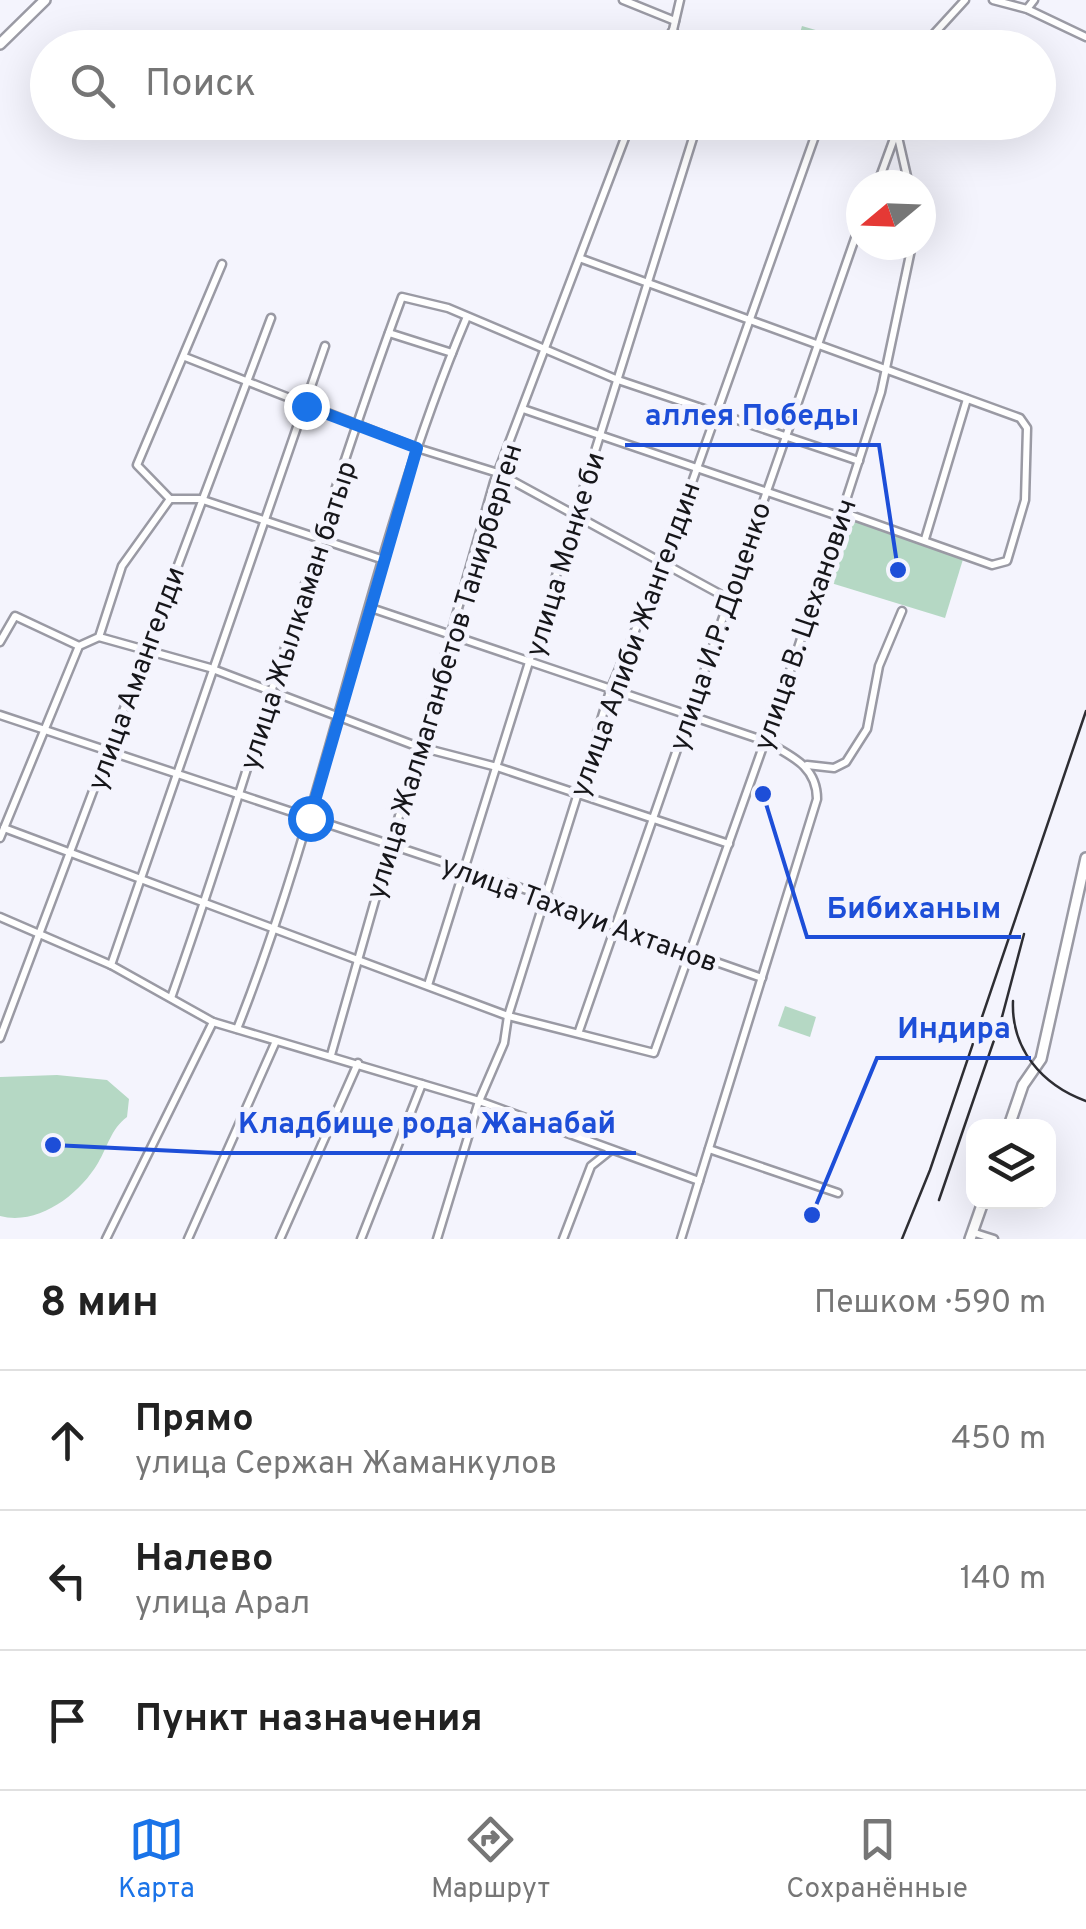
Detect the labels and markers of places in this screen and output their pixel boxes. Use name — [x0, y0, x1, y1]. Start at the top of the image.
callout: аллея Победы — [625, 385, 879, 445]
callout: Бибиханым — [807, 877, 1021, 937]
callout: Индира — [877, 998, 1031, 1058]
callout: Кладбище рода Жанабай — [218, 1093, 636, 1153]

